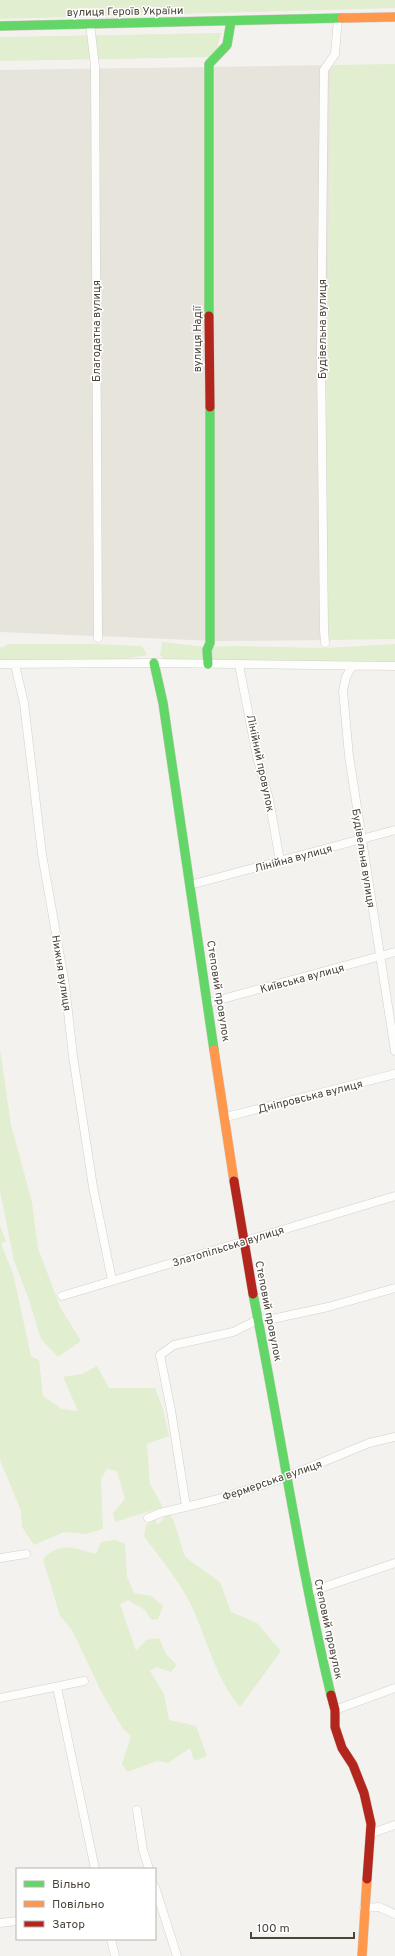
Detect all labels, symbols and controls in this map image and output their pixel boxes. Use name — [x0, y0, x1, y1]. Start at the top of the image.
street label: вулиця Героїв України — [67, 4, 184, 20]
street label: Будівельна вулиця — [316, 279, 330, 379]
street label: Благодатна вулиця — [90, 280, 104, 382]
street label: вулиця Надії — [191, 305, 205, 372]
street label: Лінійний провулок — [243, 713, 277, 813]
street label: Будівельна вулиця — [348, 808, 378, 909]
street label: Лінійна вулиця — [253, 842, 334, 876]
street label: Нижня вулиця — [48, 934, 74, 1012]
street label: Степовий провулок — [203, 939, 233, 1043]
street label: Київська вулиця — [259, 961, 346, 997]
street label: Дніпровська вулиця — [256, 1077, 364, 1117]
street label: Златопільська вулиця — [171, 1223, 286, 1271]
street label: Степовий провулок — [251, 1260, 285, 1363]
street label: Фермерська вулиця — [221, 1457, 324, 1505]
street label: Степовий провулок — [311, 1578, 346, 1681]
legend — [16, 1868, 156, 1940]
text: Вільно — [52, 1877, 91, 1893]
text: Повільно — [52, 1897, 105, 1913]
scale bar — [251, 1914, 354, 1940]
text: Затор — [52, 1917, 85, 1933]
text: 100 m — [257, 1921, 290, 1937]

